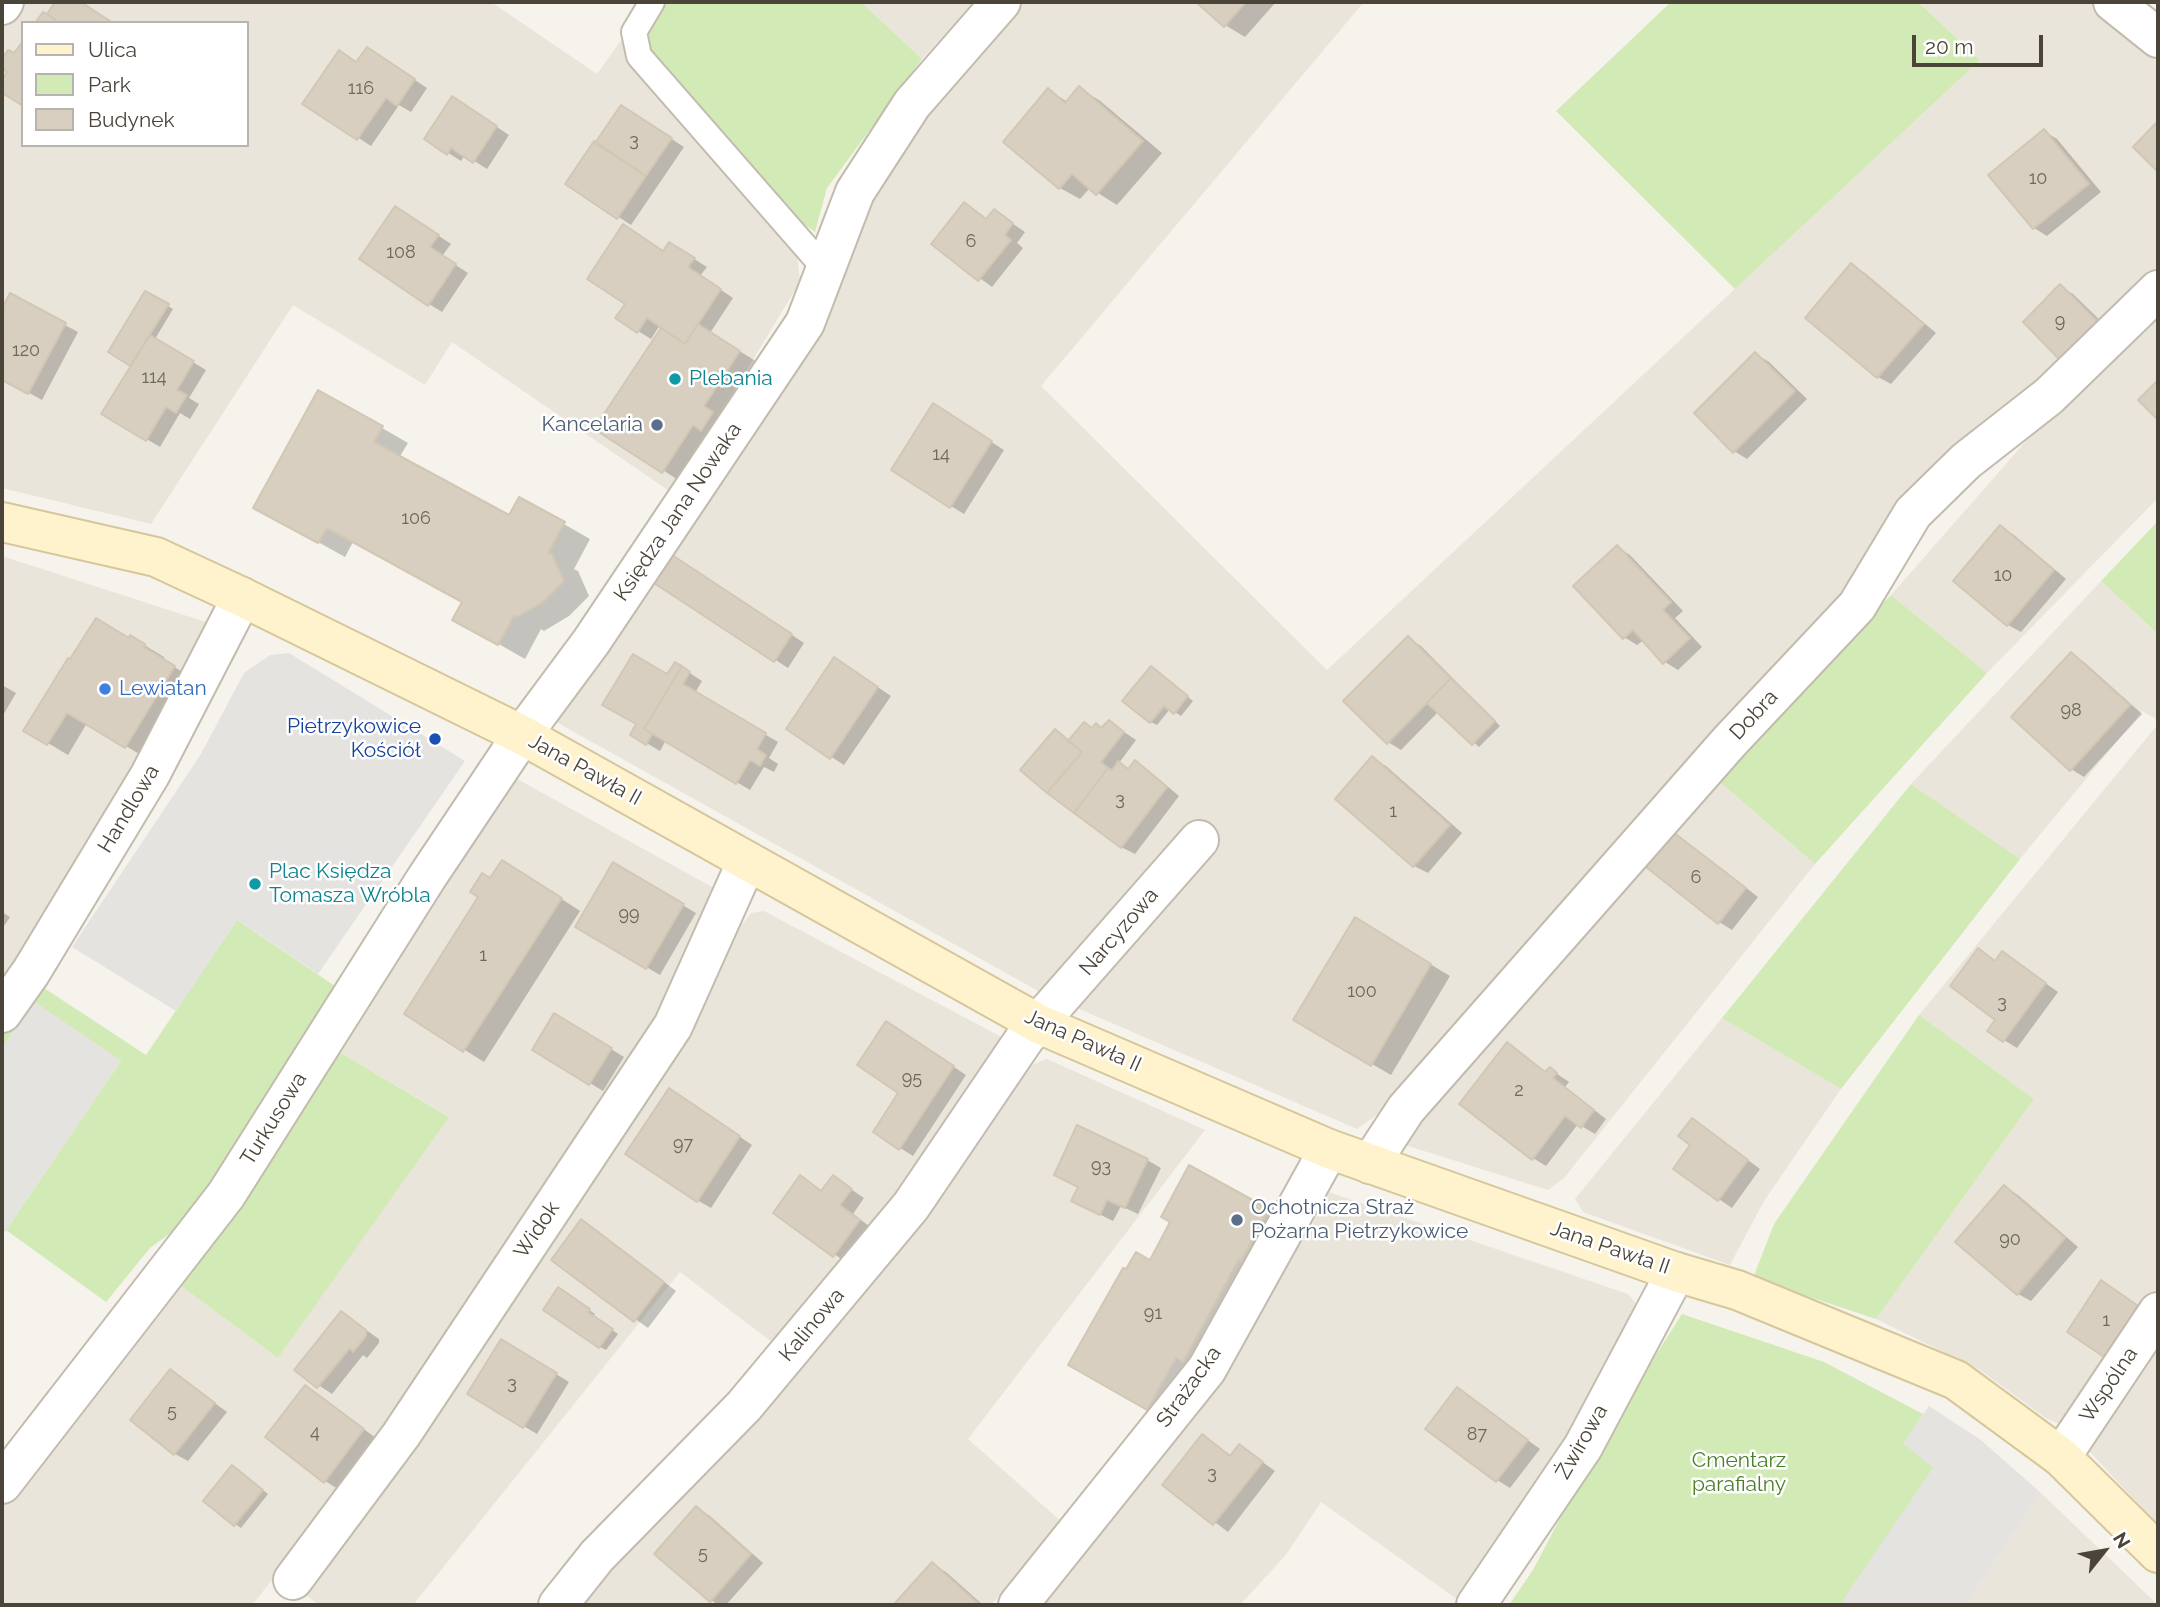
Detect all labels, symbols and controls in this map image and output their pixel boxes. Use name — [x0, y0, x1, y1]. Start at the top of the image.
legend — [21, 21, 248, 147]
scale bar — [1915, 21, 2046, 65]
text: 20 m — [1925, 34, 1973, 59]
text: Ulica — [88, 37, 137, 62]
text: Park — [88, 72, 131, 97]
house number: 116 — [348, 78, 374, 100]
text: Budynek — [88, 107, 175, 132]
house number: 3 — [629, 130, 639, 152]
house number: 10 — [2029, 168, 2047, 190]
house number: 6 — [966, 231, 976, 253]
house number: 108 — [386, 242, 416, 264]
house number: 9 — [2055, 311, 2065, 333]
house number: 120 — [12, 340, 40, 362]
place label: Plebania — [689, 366, 773, 392]
house number: 114 — [141, 367, 167, 389]
marker: Plebania — [667, 371, 683, 387]
place label: Kancelaria — [542, 412, 643, 438]
marker: Kancelaria — [649, 417, 665, 433]
street label: Księdza Jana Nowaka — [609, 418, 747, 606]
house number: 14 — [932, 444, 950, 466]
house number: 106 — [401, 508, 431, 530]
house number: 10 — [1994, 565, 2012, 587]
place label: Lewiatan — [119, 676, 207, 702]
marker: Lewiatan — [97, 681, 113, 697]
street label: Dobra — [1725, 685, 1783, 745]
house number: 98 — [2060, 700, 2082, 722]
place label: Pietrzykowice Kościół — [287, 714, 421, 764]
street label: Jana Pawła II — [524, 729, 646, 811]
marker: Pietrzykowice Kościół — [427, 731, 443, 747]
street label: Handlowa — [93, 760, 165, 858]
house number: 3 — [1115, 789, 1125, 811]
house number: 1 — [1389, 801, 1397, 823]
place label: Plac Księdza Tomasza Wróbla — [269, 859, 431, 909]
house number: 6 — [1691, 867, 1701, 889]
marker: Plac Księdza Tomasza Wróbla — [247, 876, 263, 892]
street label: Narcyzowa — [1074, 883, 1164, 981]
house number: 99 — [618, 904, 640, 926]
house number: 1 — [479, 945, 487, 967]
house number: 100 — [1347, 981, 1377, 1003]
house number: 3 — [1997, 992, 2007, 1014]
street label: Jana Pawła II — [1021, 1004, 1145, 1078]
street label: Turkusowa — [235, 1068, 313, 1170]
house number: 95 — [902, 1068, 922, 1090]
house number: 2 — [1514, 1080, 1524, 1102]
house number: 97 — [673, 1134, 693, 1156]
house number: 93 — [1091, 1156, 1111, 1178]
place label: Ochotnicza Straż Pożarna Pietrzykowice — [1251, 1195, 1468, 1245]
street label: Widok — [509, 1197, 565, 1263]
marker: Ochotnicza Straż Pożarna Pietrzykowice — [1229, 1212, 1245, 1228]
street label: Jana Pawła II — [1547, 1216, 1673, 1280]
house number: 90 — [1999, 1229, 2021, 1251]
street label: Kalinowa — [774, 1283, 850, 1367]
house number: 91 — [1144, 1303, 1162, 1325]
house number: 1 — [2102, 1310, 2110, 1332]
street label: Strażacka — [1151, 1341, 1227, 1433]
street label: Wspólna — [2075, 1342, 2143, 1428]
house number: 3 — [507, 1373, 517, 1395]
street label: Żwirowa — [1551, 1400, 1613, 1484]
house number: 5 — [167, 1401, 177, 1423]
house number: 4 — [310, 1422, 320, 1444]
house number: 87 — [1467, 1424, 1487, 1446]
park label: Cmentarz parafialny — [1692, 1448, 1786, 1498]
house number: 3 — [1207, 1463, 1217, 1485]
north arrow — [2069, 1516, 2139, 1586]
text: N — [2109, 1528, 2135, 1552]
house number: 5 — [698, 1543, 708, 1565]

